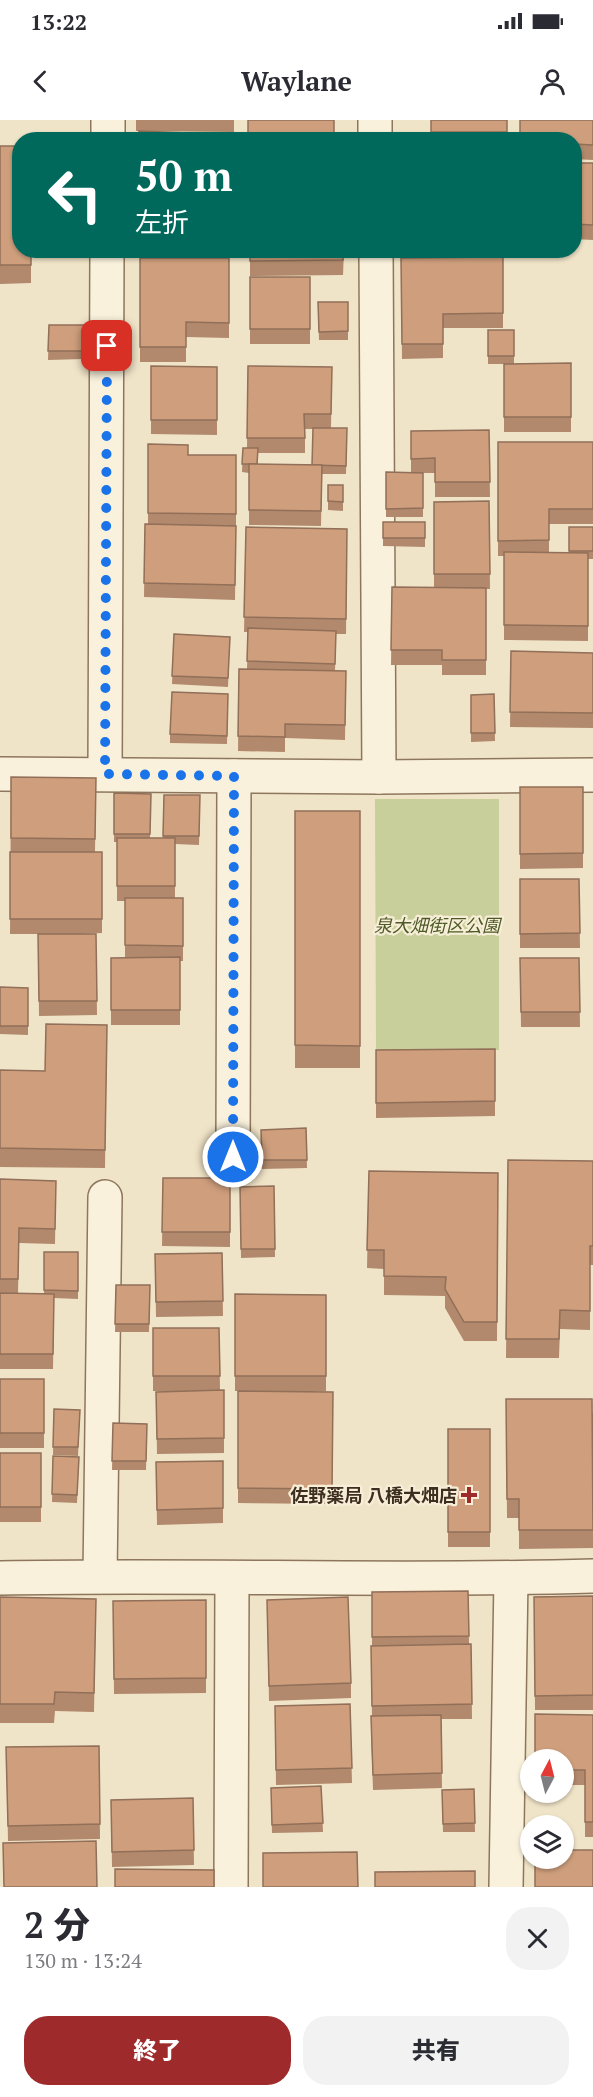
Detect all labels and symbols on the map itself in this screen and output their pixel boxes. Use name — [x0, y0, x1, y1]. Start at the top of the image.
pin — [81, 320, 132, 371]
park label: 泉大畑街区公園 — [374, 913, 503, 937]
position arrow — [201, 1125, 265, 1189]
place label: 佐野薬局 八橋大畑店 — [290, 1483, 457, 1507]
marker: 佐野薬局 八橋大畑店 — [462, 1488, 476, 1502]
north arrow — [520, 1749, 574, 1803]

